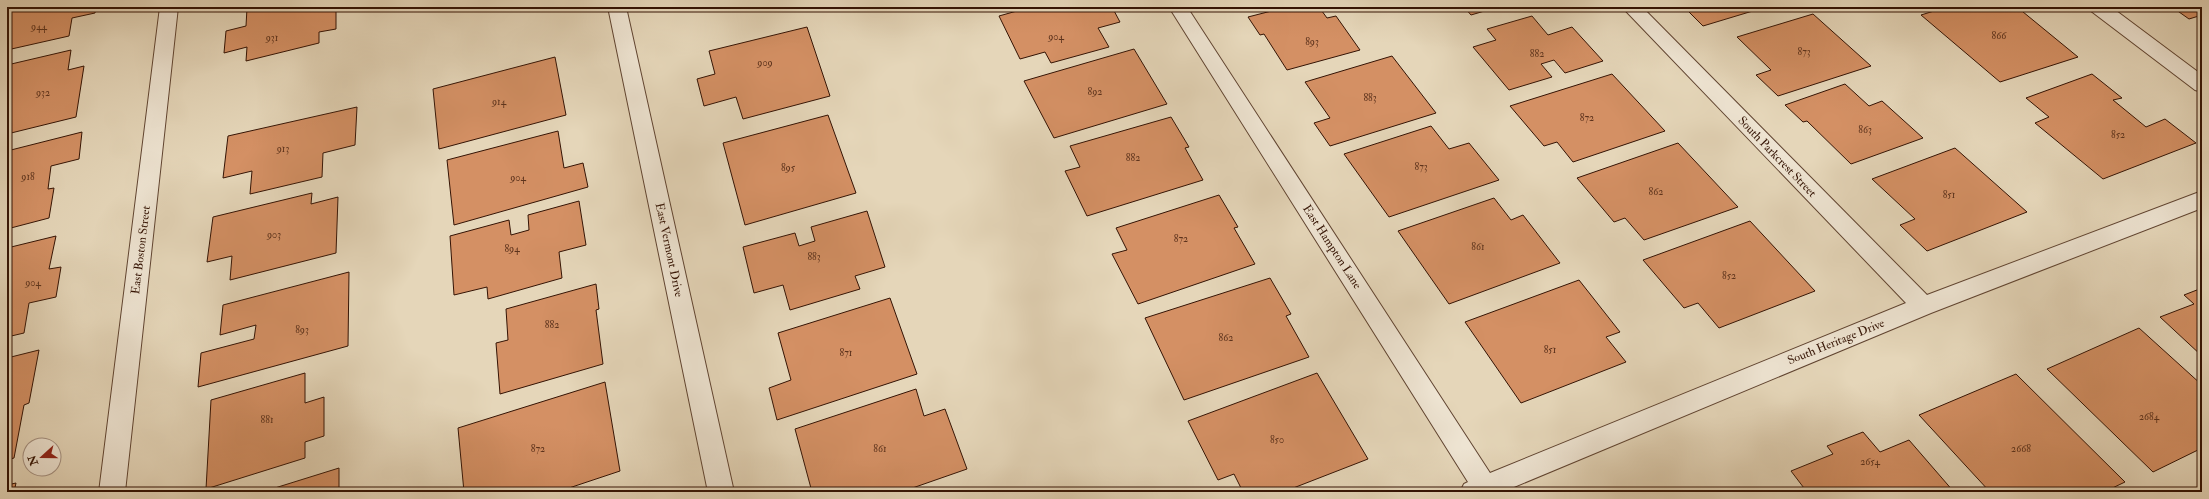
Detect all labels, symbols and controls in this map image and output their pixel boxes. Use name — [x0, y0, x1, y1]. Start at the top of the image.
house number: 944 — [30, 21, 48, 33]
house number: 866 — [1992, 30, 2007, 42]
house number: 904 — [1047, 31, 1064, 43]
house number: 931 — [265, 32, 279, 44]
house number: 893 — [1305, 36, 1319, 48]
house number: 873 — [1797, 46, 1811, 58]
house number: 882 — [1530, 48, 1544, 60]
house number: 909 — [756, 57, 773, 69]
house number: 892 — [1088, 86, 1102, 98]
house number: 932 — [35, 87, 50, 99]
house number: 883 — [1363, 92, 1377, 104]
house number: 914 — [491, 96, 507, 108]
house number: 872 — [1580, 112, 1594, 124]
street label: South Parkcrest Street — [1735, 113, 1820, 201]
house number: 863 — [1858, 124, 1872, 136]
house number: 852 — [2111, 129, 2125, 141]
house number: 913 — [276, 143, 289, 155]
house number: 882 — [1126, 152, 1140, 164]
house number: 873 — [1414, 161, 1428, 173]
house number: 895 — [781, 162, 796, 174]
house number: 918 — [20, 171, 35, 183]
house number: 904 — [509, 172, 526, 184]
house number: 862 — [1649, 186, 1663, 198]
house number: 851 — [1943, 189, 1956, 201]
street label: East Vermont Drive — [652, 201, 686, 299]
street label: East Hampton Lane — [1299, 202, 1365, 292]
street label: East Boston Street — [128, 205, 154, 295]
house number: 903 — [266, 229, 281, 241]
house number: 872 — [1174, 233, 1188, 245]
house number: 861 — [1471, 241, 1485, 253]
house number: 894 — [504, 243, 520, 255]
house number: 883 — [807, 251, 821, 263]
house number: 852 — [1722, 270, 1736, 282]
house number: 904 — [24, 277, 41, 289]
street label: South Heritage Drive — [1785, 316, 1887, 368]
house number: 882 — [545, 319, 559, 331]
house number: 893 — [295, 324, 309, 336]
house number: 862 — [1219, 332, 1233, 344]
house number: 851 — [1544, 344, 1557, 356]
house number: 871 — [840, 347, 853, 359]
house number: 2684 — [2139, 411, 2160, 423]
house number: 881 — [261, 414, 274, 426]
house number: 850 — [1270, 434, 1284, 446]
north arrow — [22, 437, 62, 477]
house number: 872 — [531, 443, 545, 455]
house number: 861 — [873, 443, 887, 455]
house number: 2668 — [2011, 443, 2031, 455]
text: N — [25, 452, 41, 468]
house number: 2654 — [1860, 456, 1880, 468]

